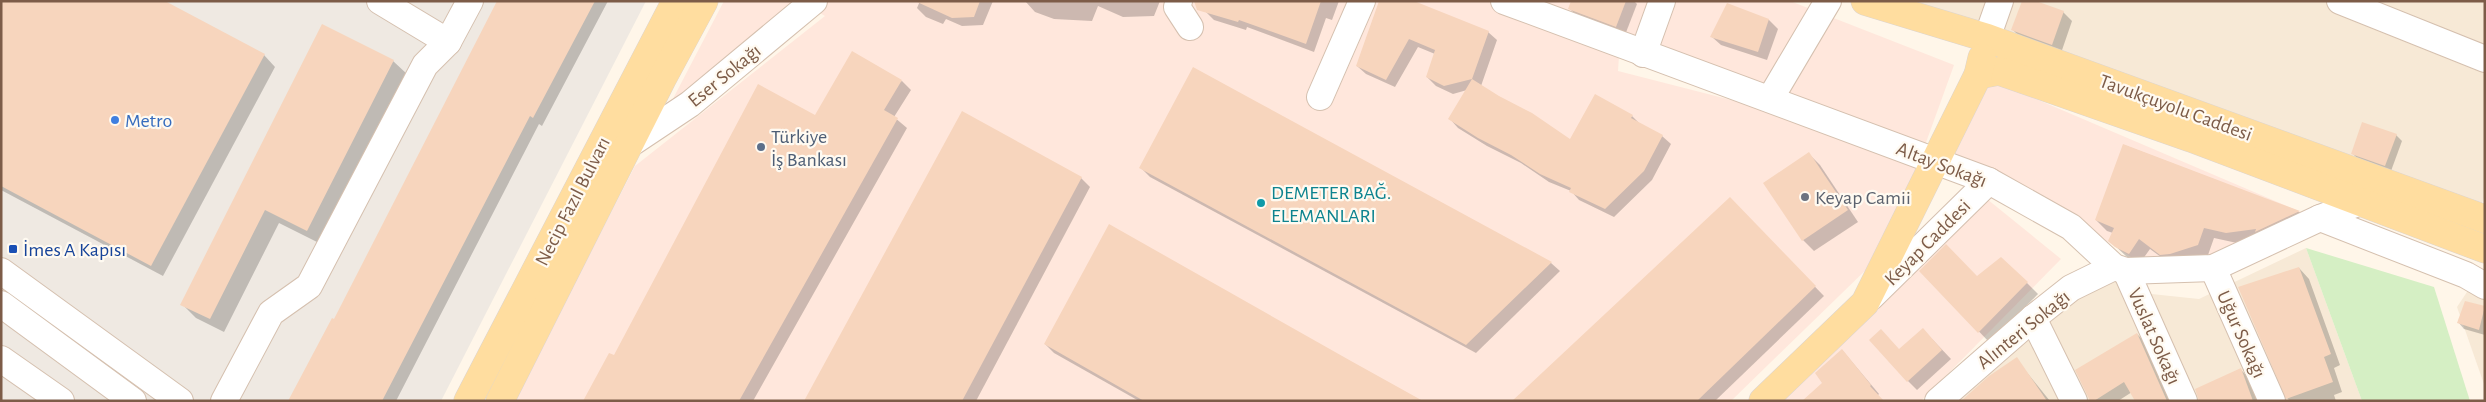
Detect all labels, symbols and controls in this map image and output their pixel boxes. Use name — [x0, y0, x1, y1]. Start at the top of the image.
street label: Eser Sokağı — [684, 40, 765, 111]
street label: Tavukçuyolu Caddesi — [2097, 71, 2255, 145]
place label: Metro — [125, 111, 172, 131]
marker: Metro — [109, 114, 121, 126]
place label: Türkiye İş Bankası — [771, 127, 847, 170]
street label: Necip Fazıl Bulvarı — [532, 134, 614, 269]
street label: Altay Sokağı — [1894, 139, 1990, 191]
marker: Türkiye İş Bankası — [755, 141, 767, 153]
place label: DEMETER BAĞ. ELEMANLARI — [1271, 182, 1391, 226]
place label: Keyap Camii — [1815, 188, 1911, 208]
marker: Keyap Camii — [1799, 191, 1811, 203]
street label: Keyap Caddesi — [1881, 196, 1975, 290]
marker: DEMETER BAĞ. ELEMANLARI — [1255, 197, 1267, 209]
place label: İmes A Kapısı — [23, 240, 126, 260]
marker: İmes A Kapısı — [7, 243, 19, 255]
street label: Vuslat Sokağı — [2124, 285, 2184, 388]
street label: Alınteri Sokağı — [1973, 286, 2074, 373]
street label: Uğur Sokağı — [2213, 288, 2269, 381]

